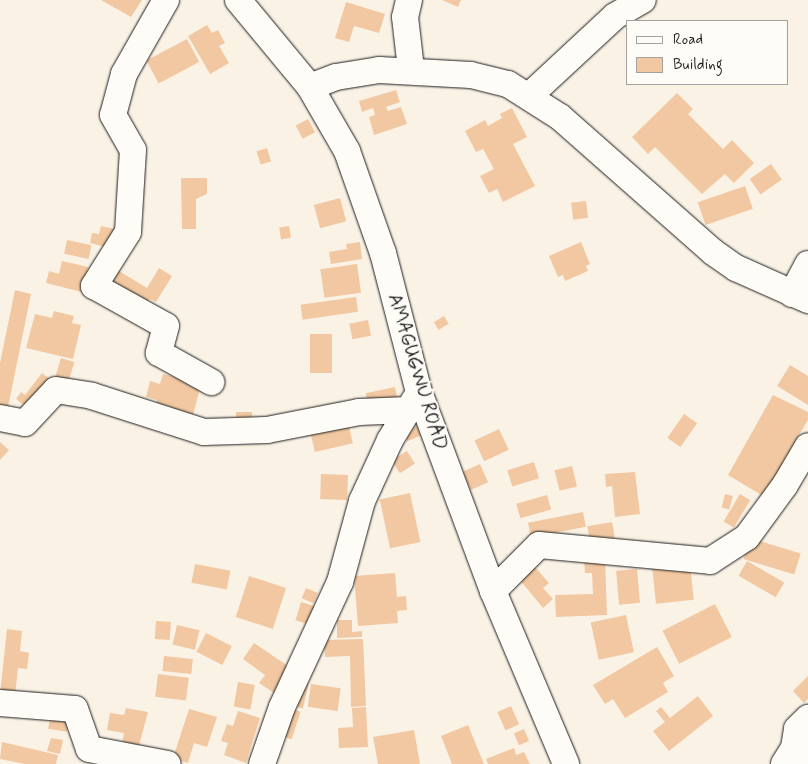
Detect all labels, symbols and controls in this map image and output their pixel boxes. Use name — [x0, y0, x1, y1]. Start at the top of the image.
legend — [626, 20, 788, 85]
text: Road — [673, 30, 703, 50]
text: Building — [673, 55, 723, 75]
street label: AMAGUGWU ROAD — [383, 292, 451, 452]

